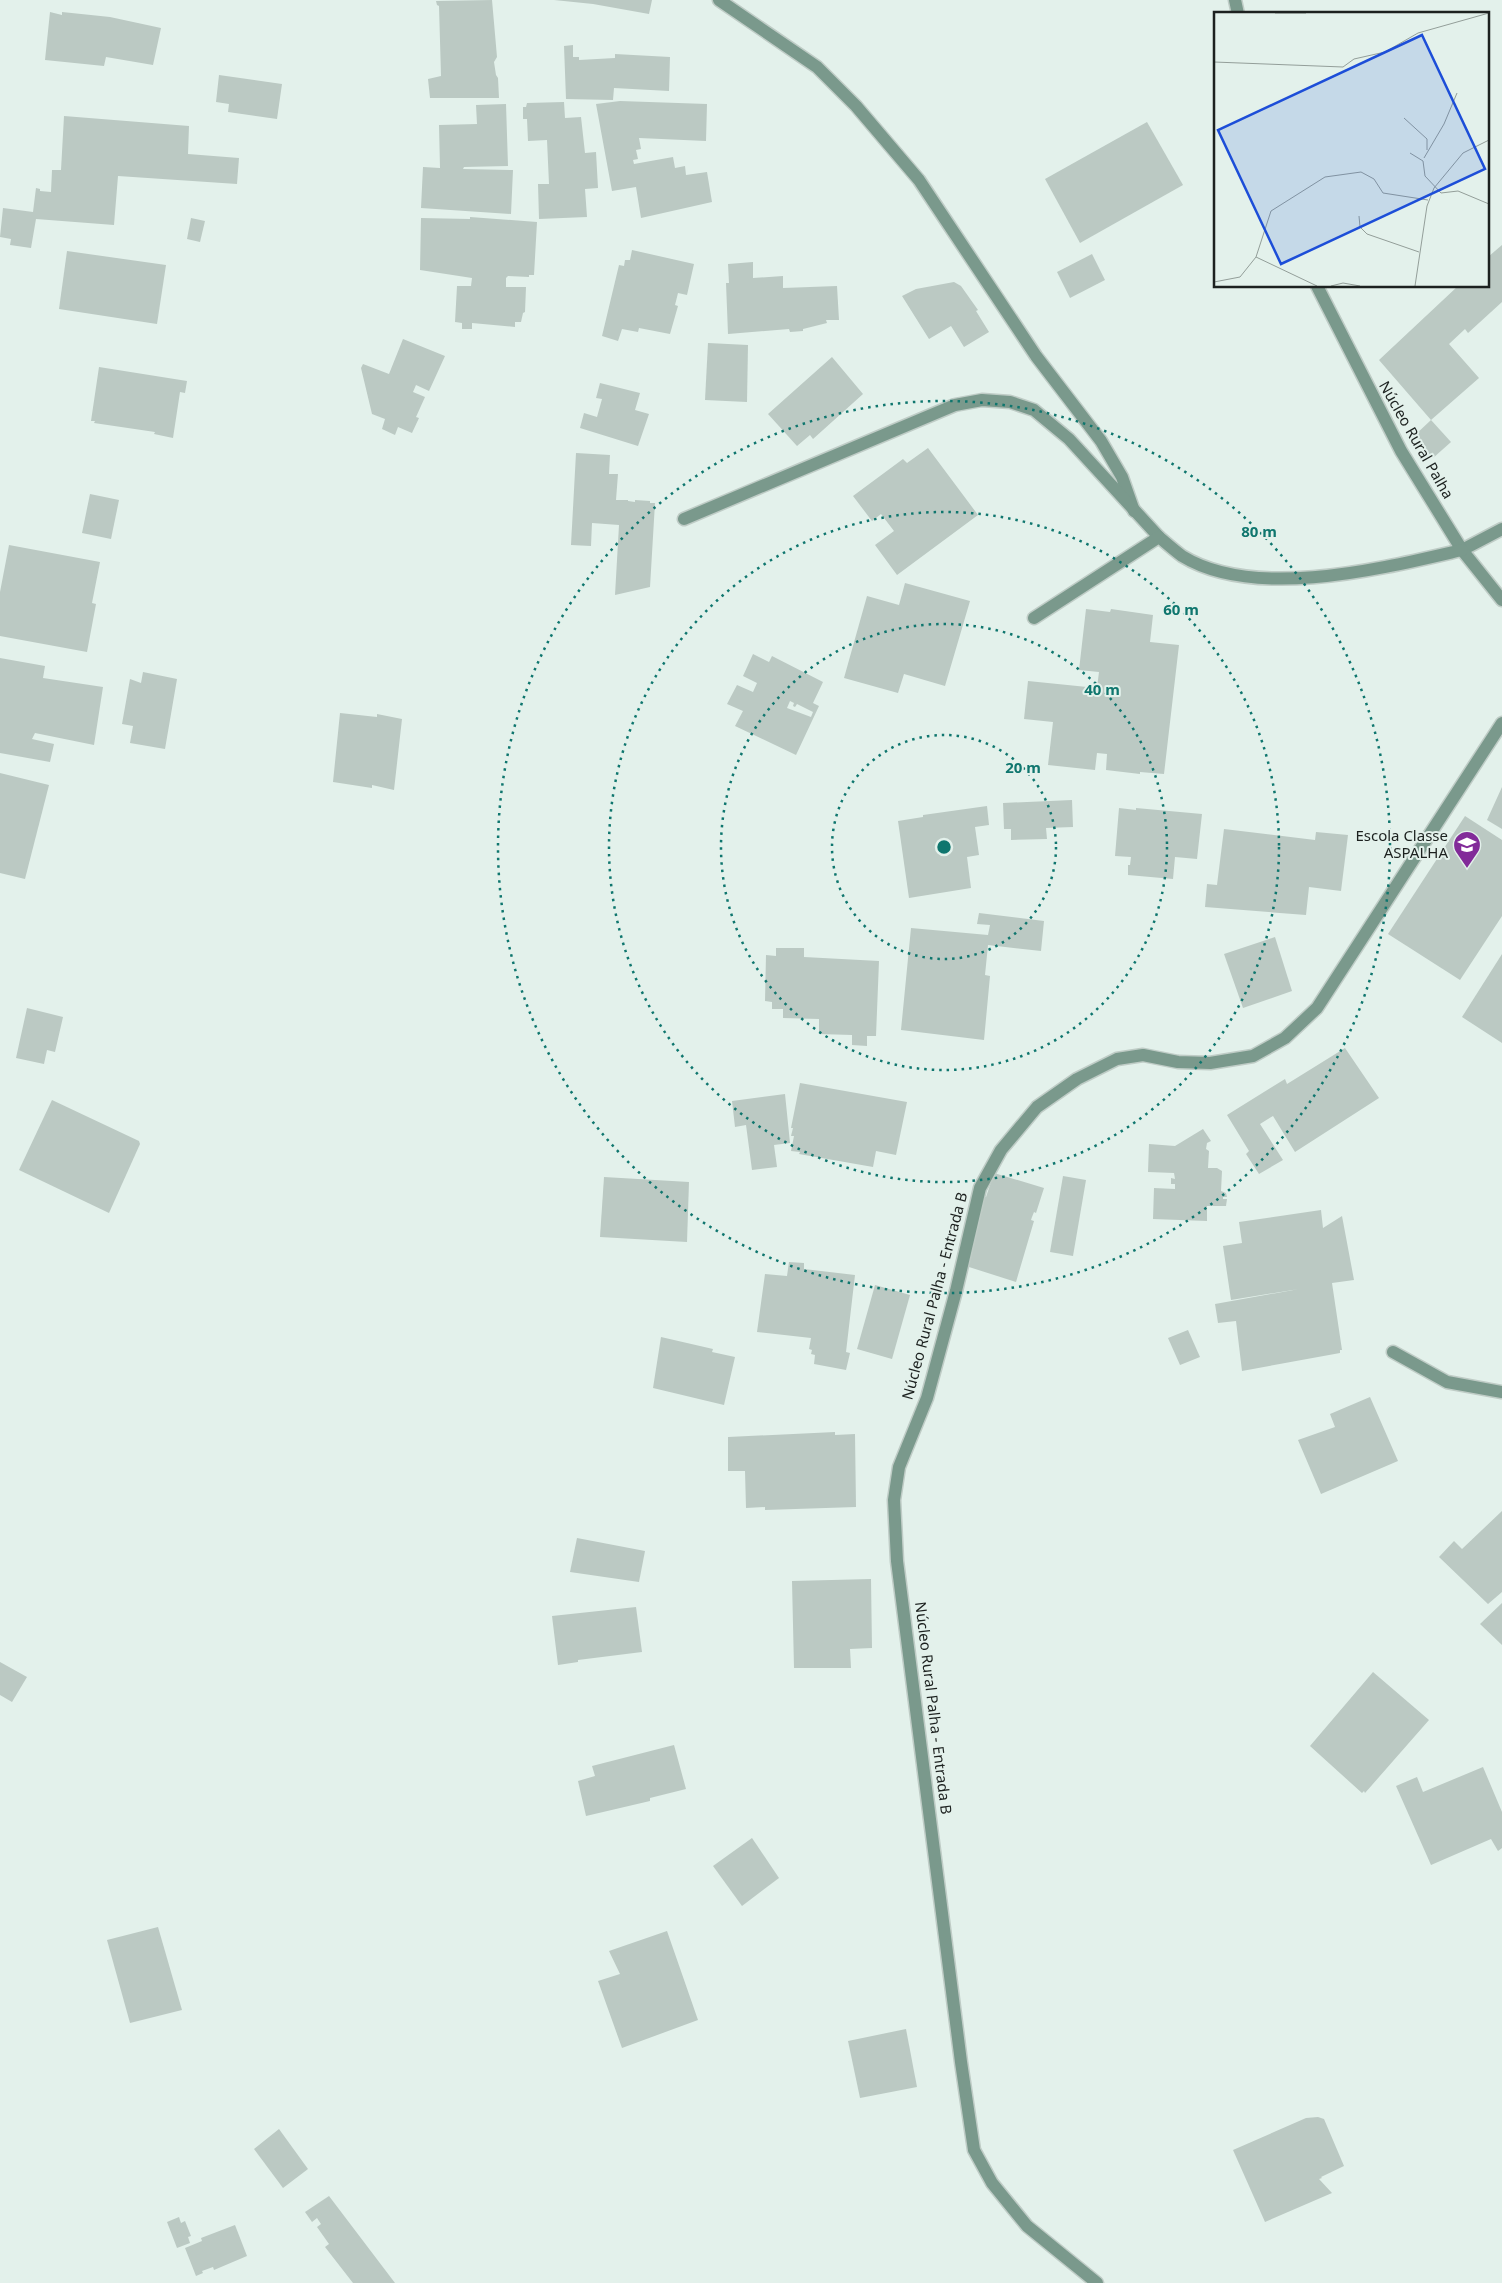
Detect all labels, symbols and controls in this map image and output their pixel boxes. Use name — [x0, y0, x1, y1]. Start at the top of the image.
inset map — [1214, 12, 1490, 288]
street label: Núcleo Rural Palha — [1375, 377, 1459, 502]
text: 80 m — [1241, 521, 1277, 541]
text: 60 m — [1163, 599, 1199, 619]
text: 40 m — [1084, 679, 1120, 699]
text: 20 m — [1005, 757, 1041, 777]
place label: Escola Classe ASPALHA — [1355, 825, 1448, 862]
school or university icon: Escola Classe ASPALHA — [1452, 830, 1482, 869]
centre of rings — [935, 838, 953, 856]
street label: Núcleo Rural Palha - Entrada B — [897, 1190, 971, 1402]
street label: Núcleo Rural Palha - Entrada B — [911, 1600, 957, 1815]

